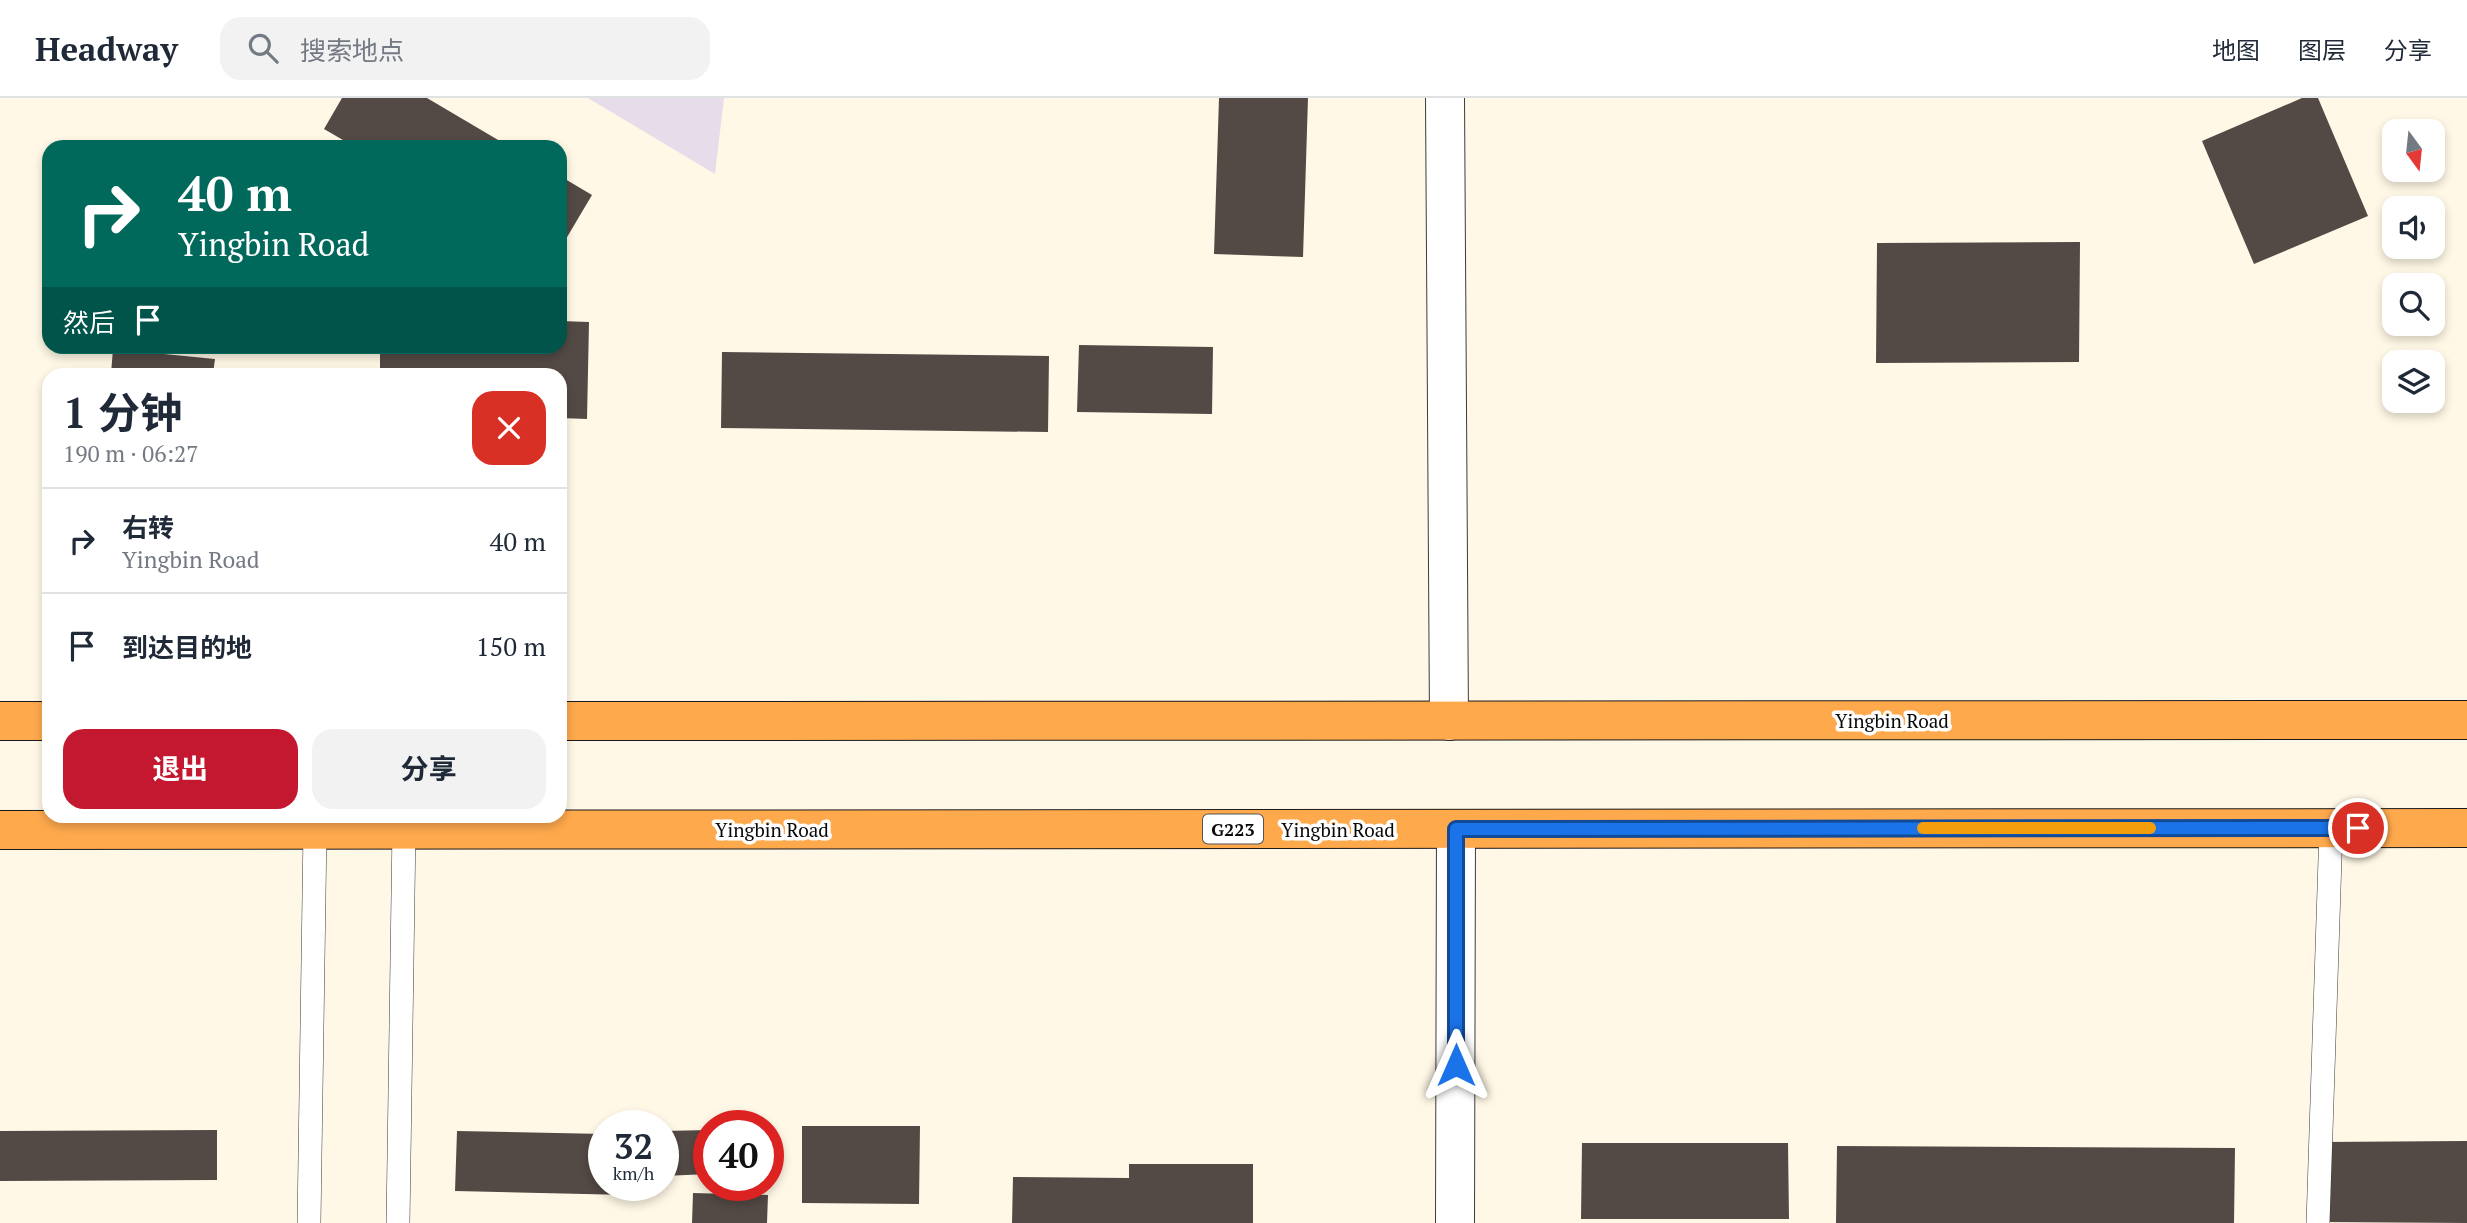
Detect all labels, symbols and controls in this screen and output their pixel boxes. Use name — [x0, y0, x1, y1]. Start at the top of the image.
search box — [220, 17, 710, 80]
text: Headway — [35, 27, 178, 70]
icon: search — [244, 29, 282, 67]
text: 搜索地点 — [300, 33, 404, 67]
text: 地图 — [2212, 34, 2260, 66]
text: 图层 — [2298, 34, 2346, 66]
text: 分享 — [2384, 34, 2432, 66]
north arrow — [2382, 119, 2445, 182]
map controls — [2382, 119, 2445, 413]
text: 40 m — [178, 160, 292, 225]
icon: right — [63, 168, 154, 259]
button: sound — [2382, 196, 2445, 259]
text: Yingbin Road — [178, 223, 369, 265]
button: search — [2382, 273, 2445, 336]
icon: arrive — [129, 301, 167, 339]
text: 然后 — [63, 305, 115, 339]
button: layers — [2382, 350, 2445, 413]
text: 1 分钟 — [63, 384, 182, 440]
button: close — [472, 391, 546, 465]
text: 190 m · 06:27 — [63, 438, 198, 469]
text: 右转 — [122, 510, 174, 544]
icon: right — [63, 522, 101, 560]
text: 40 m — [490, 524, 546, 558]
text: Yingbin Road — [122, 544, 260, 575]
icon: arrive — [63, 627, 101, 665]
text: 150 m — [476, 629, 546, 663]
text: 到达目的地 — [122, 630, 252, 664]
street label: Yingbin Road — [1835, 708, 1949, 733]
button: 退出 — [63, 729, 298, 809]
button: 分享 — [312, 729, 546, 809]
pin — [2328, 798, 2388, 858]
icon: arrive — [2339, 809, 2377, 847]
road number: G223 — [1203, 814, 1263, 844]
street label: Yingbin Road — [715, 817, 829, 842]
street label: Yingbin Road — [1281, 817, 1395, 842]
position arrow — [1419, 1028, 1493, 1102]
speed limit sign: 40 — [693, 1110, 784, 1201]
text: 32 — [614, 1123, 653, 1169]
text: km/h — [613, 1161, 654, 1185]

